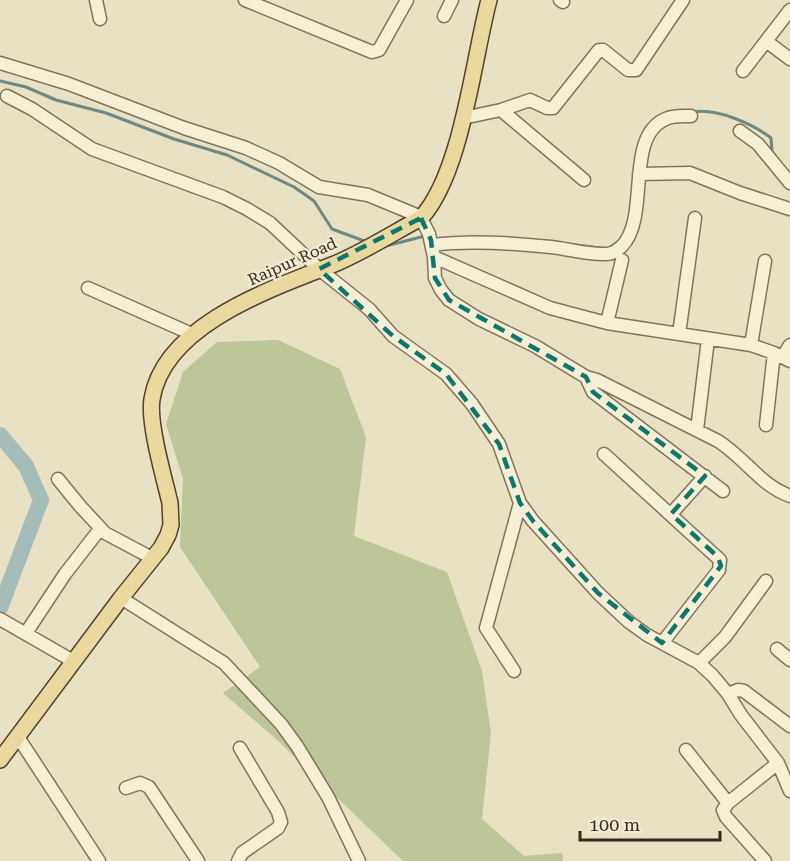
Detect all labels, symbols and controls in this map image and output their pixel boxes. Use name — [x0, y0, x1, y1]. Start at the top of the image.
street label: Raipur Road — [245, 233, 340, 289]
scale bar — [580, 804, 720, 842]
text: 100 m — [589, 814, 640, 835]

